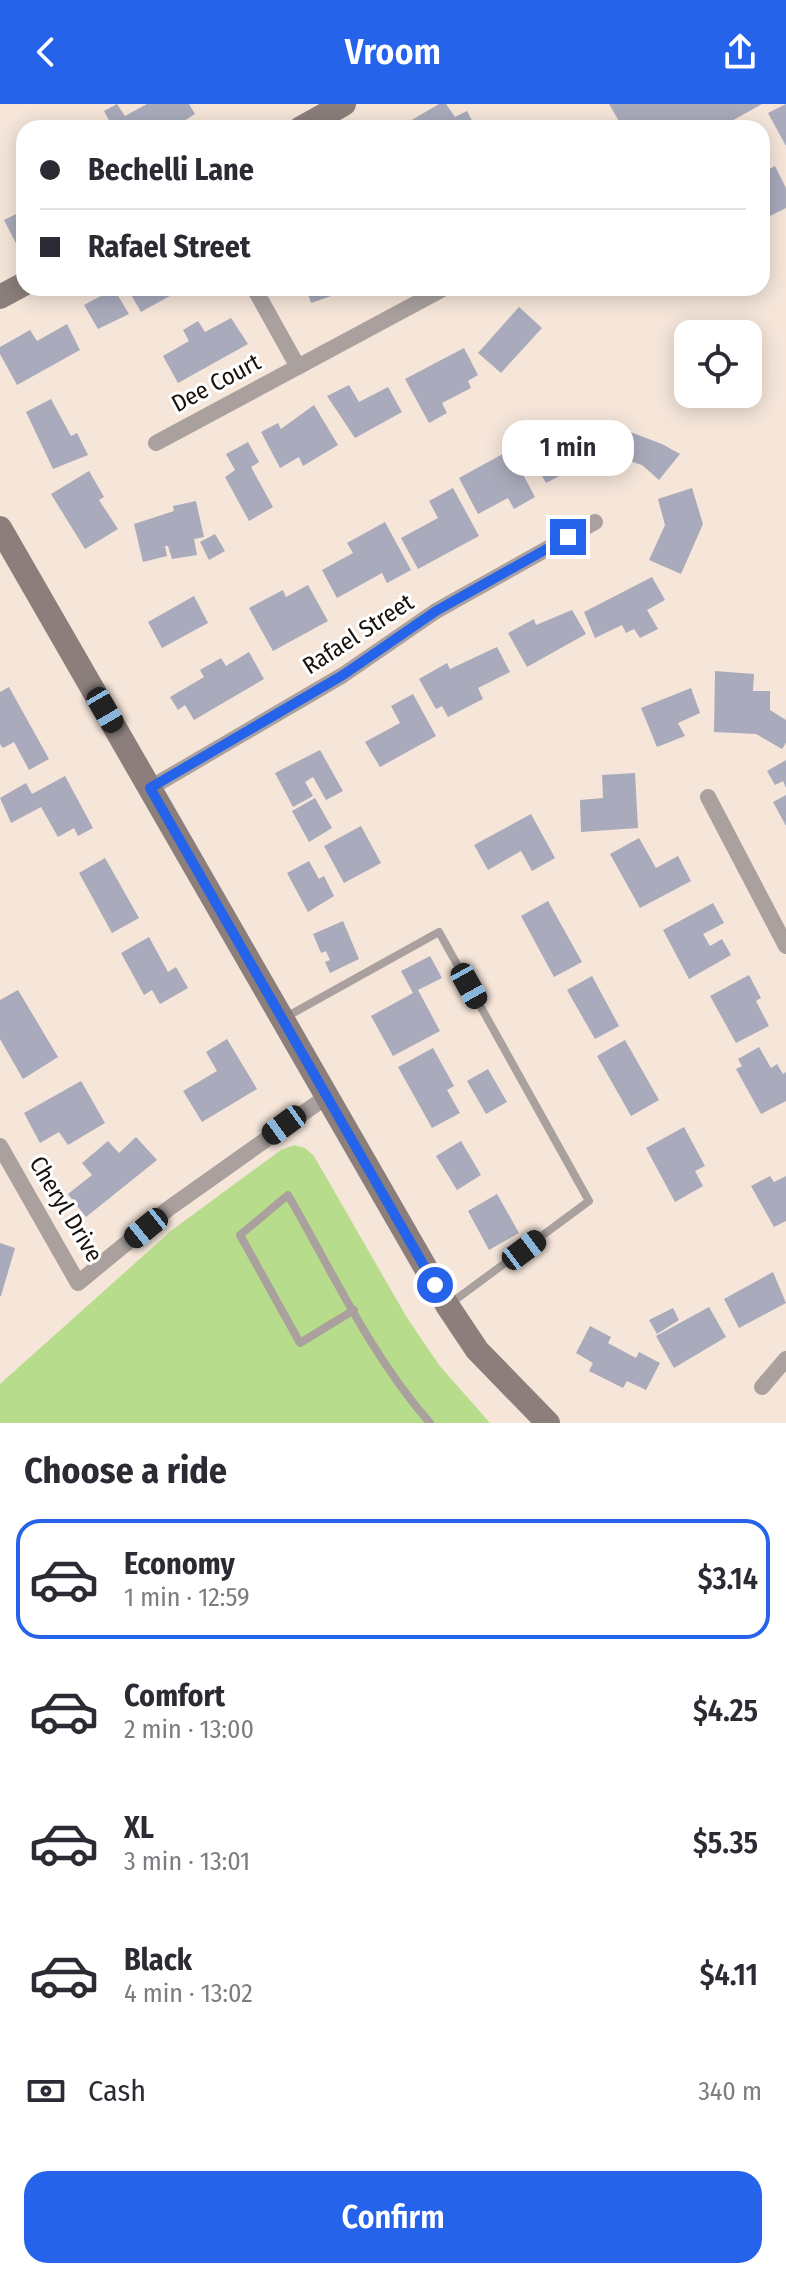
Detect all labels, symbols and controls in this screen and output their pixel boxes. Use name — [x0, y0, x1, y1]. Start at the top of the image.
icon: back — [24, 30, 68, 74]
text: Vroom — [345, 30, 441, 74]
icon: share — [718, 30, 762, 74]
text: Bechelli Lane — [88, 152, 254, 188]
text: Rafael Street — [88, 229, 250, 265]
map controls — [674, 320, 762, 408]
button: locate — [674, 320, 762, 408]
street label: Dee Court — [167, 348, 265, 418]
callout: 1 min — [502, 421, 634, 477]
text: 1 min — [540, 432, 596, 463]
route end — [550, 519, 586, 555]
street label: Rafael Street — [298, 588, 419, 680]
car — [83, 683, 127, 737]
car — [447, 959, 491, 1013]
car — [258, 1101, 310, 1149]
street label: Cheryl Drive — [24, 1151, 108, 1267]
car — [120, 1204, 172, 1252]
car — [498, 1226, 550, 1274]
route start — [417, 1267, 453, 1303]
text: Choose a ride — [24, 1449, 227, 1493]
icon: car — [28, 1543, 100, 1615]
text: Economy — [124, 1546, 235, 1582]
text: $3.14 — [698, 1561, 758, 1597]
text: 1 min · 12:59 — [124, 1582, 250, 1613]
icon: car — [28, 1675, 100, 1747]
text: Comfort — [124, 1678, 225, 1714]
text: $4.25 — [693, 1693, 758, 1729]
text: 2 min · 13:00 — [124, 1714, 254, 1745]
icon: car — [28, 1807, 100, 1879]
text: XL — [124, 1810, 154, 1846]
text: $5.35 — [693, 1825, 758, 1861]
text: 3 min · 13:01 — [124, 1846, 250, 1877]
icon: car — [28, 1939, 100, 2011]
text: Black — [124, 1942, 192, 1978]
text: $4.11 — [700, 1957, 758, 1993]
text: 4 min · 13:02 — [124, 1978, 253, 2009]
icon: cash — [24, 2069, 68, 2113]
text: Cash — [88, 2073, 146, 2109]
text: 340 m — [698, 2076, 762, 2107]
button: Confirm — [24, 2171, 762, 2263]

